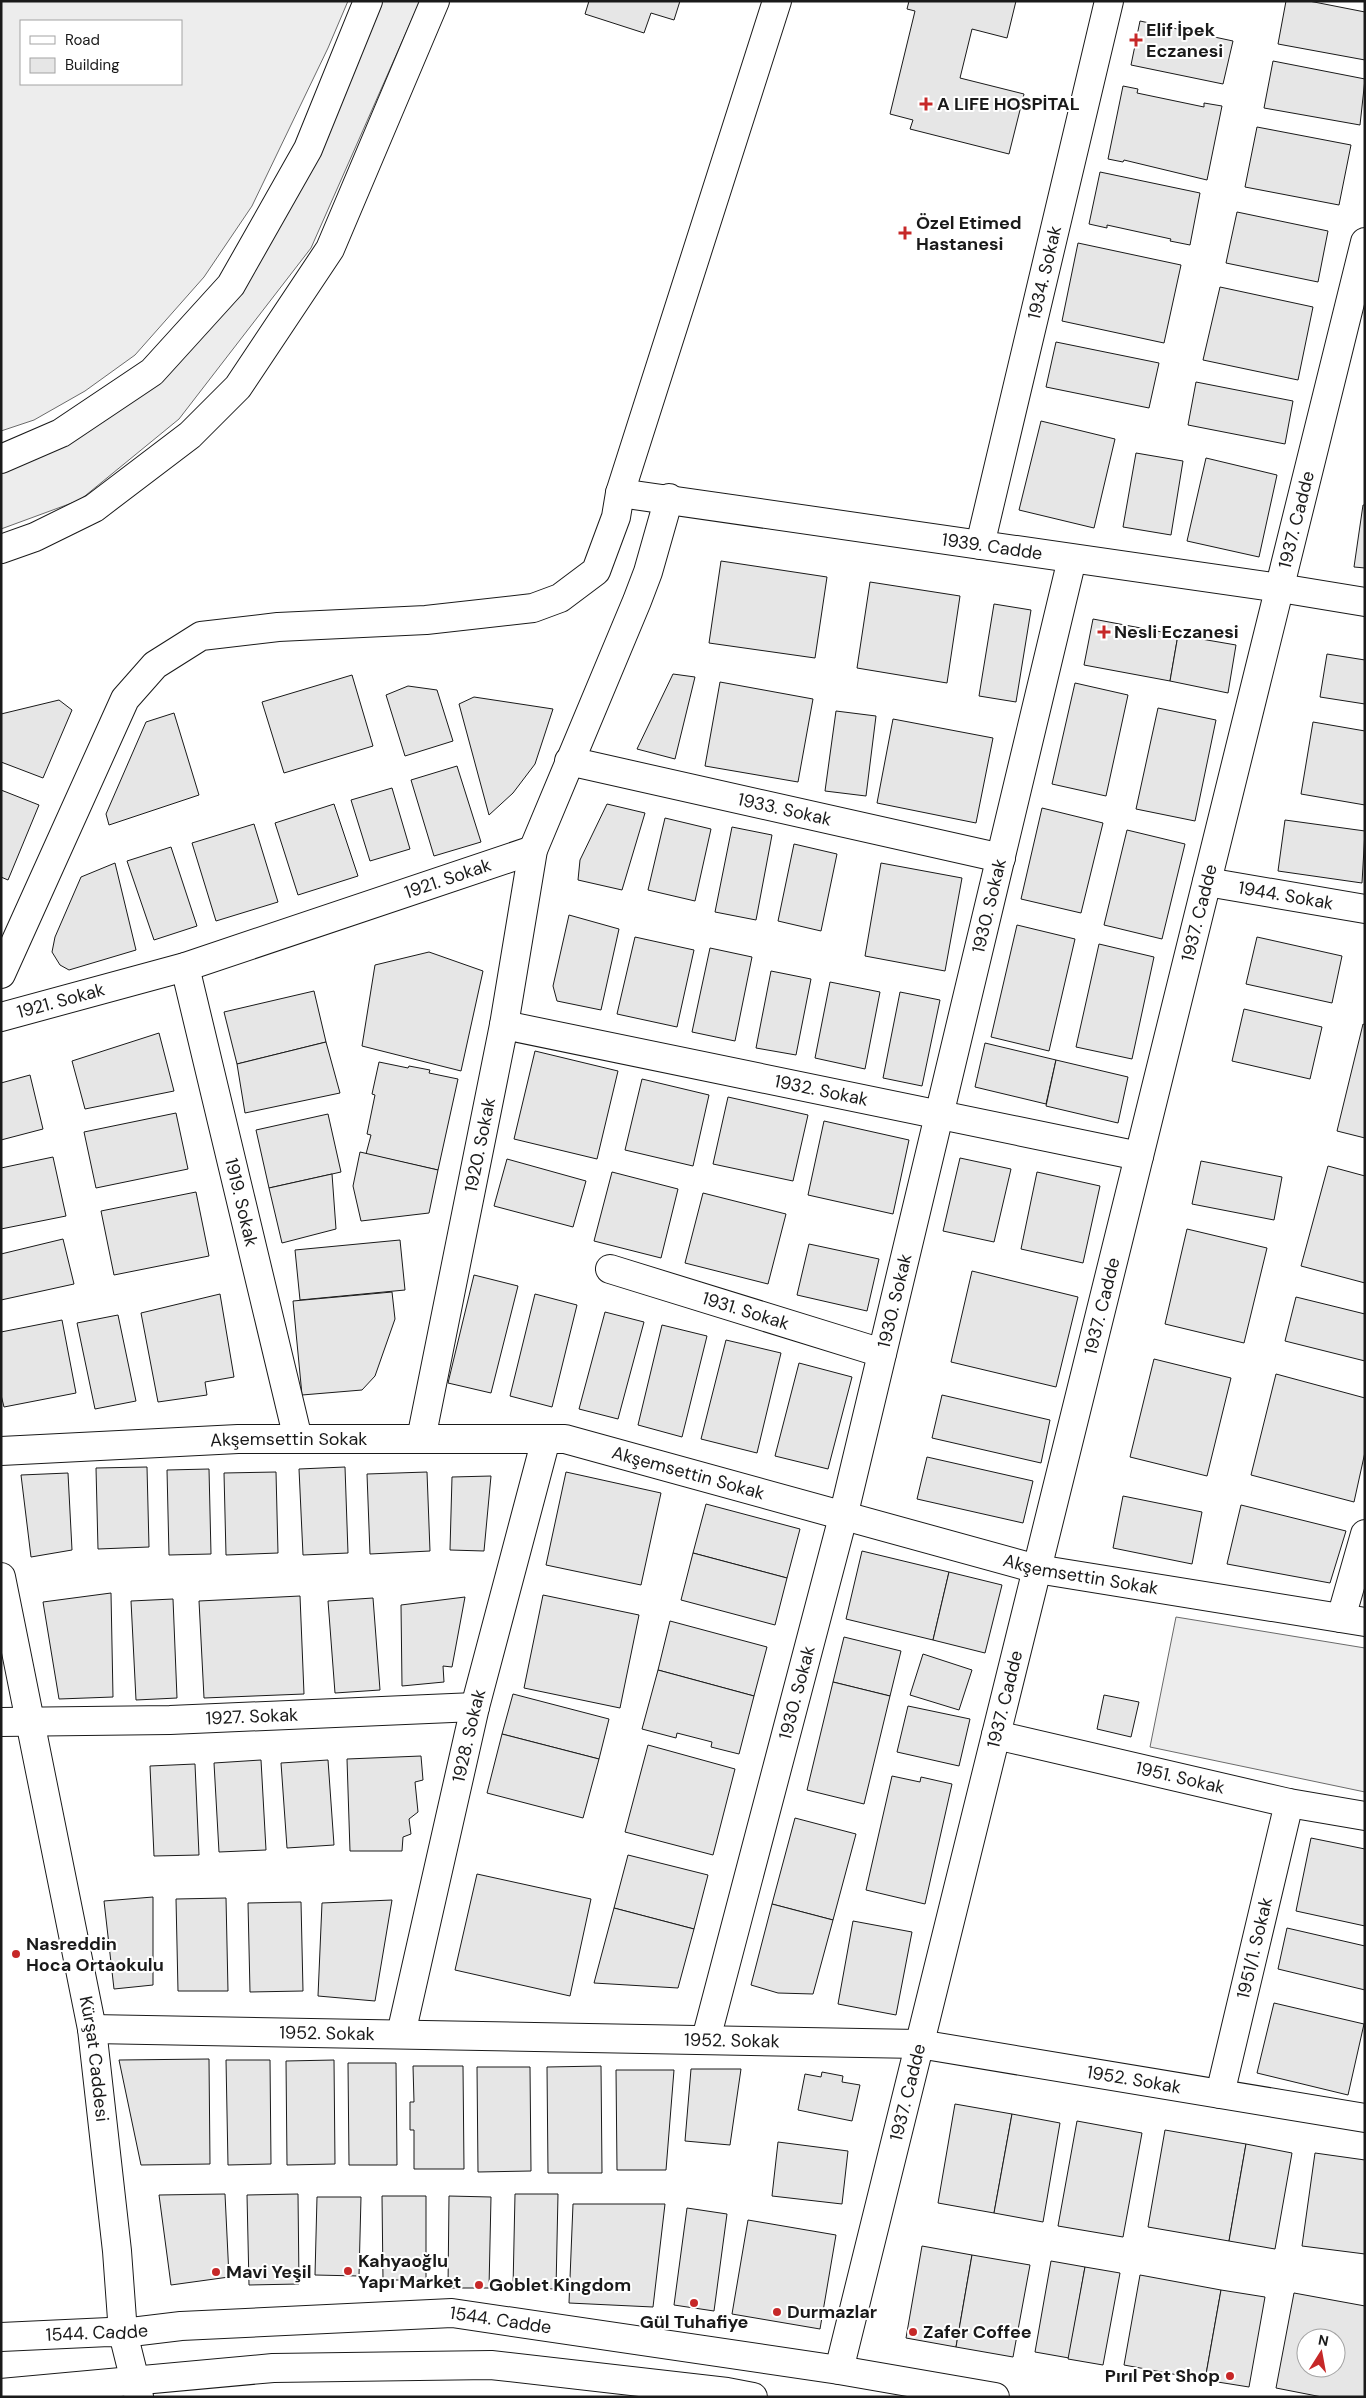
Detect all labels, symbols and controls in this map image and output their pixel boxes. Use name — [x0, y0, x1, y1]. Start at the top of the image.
place label: Elif İpek Eczanesi — [1146, 18, 1223, 63]
legend — [20, 20, 182, 85]
text: Road — [65, 30, 100, 50]
marker: Elif İpek Eczanesi — [1130, 34, 1142, 46]
text: Building — [65, 55, 120, 75]
place label: A LIFE HOSPİTAL — [937, 92, 1080, 116]
marker: A LIFE HOSPİTAL — [919, 97, 933, 111]
place label: Özel Etimed Hastanesi — [916, 211, 1022, 256]
street label: 1934. Sokak — [1022, 223, 1067, 322]
marker: Özel Etimed Hastanesi — [898, 226, 912, 240]
street label: 1937. Cadde — [1273, 469, 1320, 571]
street label: 1939. Cadde — [940, 527, 1044, 566]
place label: Nesli Eczanesi — [1114, 620, 1239, 644]
marker: Nesli Eczanesi — [1098, 626, 1110, 638]
street label: 1933. Sokak — [736, 787, 834, 832]
street label: 1921. Sokak — [401, 853, 494, 904]
street label: 1930. Sokak — [966, 856, 1012, 955]
street label: 1937. Cadde — [1176, 862, 1223, 964]
street label: 1944. Sokak — [1236, 876, 1335, 915]
street label: 1921. Sokak — [14, 977, 107, 1024]
street label: 1932. Sokak — [772, 1069, 870, 1112]
street label: 1920. Sokak — [459, 1096, 501, 1194]
street label: 1919. Sokak — [219, 1156, 264, 1249]
street label: 1930. Sokak — [872, 1251, 918, 1350]
street label: 1937. Cadde — [1078, 1255, 1126, 1357]
street label: 1931. Sokak — [699, 1286, 792, 1336]
street label: Akşemsettin Sokak — [209, 1427, 367, 1452]
street label: Akşemsettin Sokak — [609, 1440, 767, 1505]
street label: Akşemsettin Sokak — [1000, 1548, 1160, 1600]
street label: 1930. Sokak — [773, 1643, 821, 1742]
street label: 1937. Cadde — [981, 1648, 1028, 1750]
street label: 1928. Sokak — [446, 1686, 491, 1785]
street label: 1927. Sokak — [205, 1703, 299, 1730]
street label: 1951. Sokak — [1133, 1756, 1227, 1800]
street label: 1951/1. Sokak — [1231, 1895, 1278, 2001]
place label: Nasreddin Hoca Ortaokulu — [26, 1932, 164, 1977]
marker: Nasreddin Hoca Ortaokulu — [10, 1948, 22, 1960]
street label: Kürşat Caddesi — [74, 1994, 114, 2123]
street label: 1952. Sokak — [279, 2020, 375, 2046]
street label: 1952. Sokak — [684, 2028, 780, 2053]
street label: 1937. Cadde — [884, 2041, 931, 2143]
street label: 1952. Sokak — [1085, 2060, 1183, 2099]
place label: Kahyaoğlu Yapı Market — [358, 2249, 461, 2294]
place label: Mavi Yeşil — [226, 2260, 312, 2284]
marker: Kahyaoğlu Yapı Market — [342, 2265, 354, 2277]
marker: Mavi Yeşil — [210, 2266, 222, 2278]
place label: Goblet Kingdom — [489, 2273, 631, 2297]
marker: Goblet Kingdom — [473, 2279, 485, 2291]
marker: Gül Tuhafiye — [688, 2297, 700, 2309]
place label: Durmazlar — [787, 2300, 877, 2324]
street label: 1544. Cadde — [448, 2301, 553, 2339]
marker: Durmazlar — [771, 2306, 783, 2318]
place label: Gül Tuhafiye — [640, 2310, 748, 2334]
street label: 1544. Cadde — [45, 2318, 149, 2347]
place label: Zafer Coffee — [923, 2320, 1032, 2344]
marker: Zafer Coffee — [907, 2326, 919, 2338]
north arrow — [1296, 2328, 1346, 2378]
text: N — [1317, 2330, 1330, 2350]
place label: Pırıl Pet Shop — [1105, 2364, 1220, 2388]
marker: Pırıl Pet Shop — [1224, 2370, 1236, 2382]

